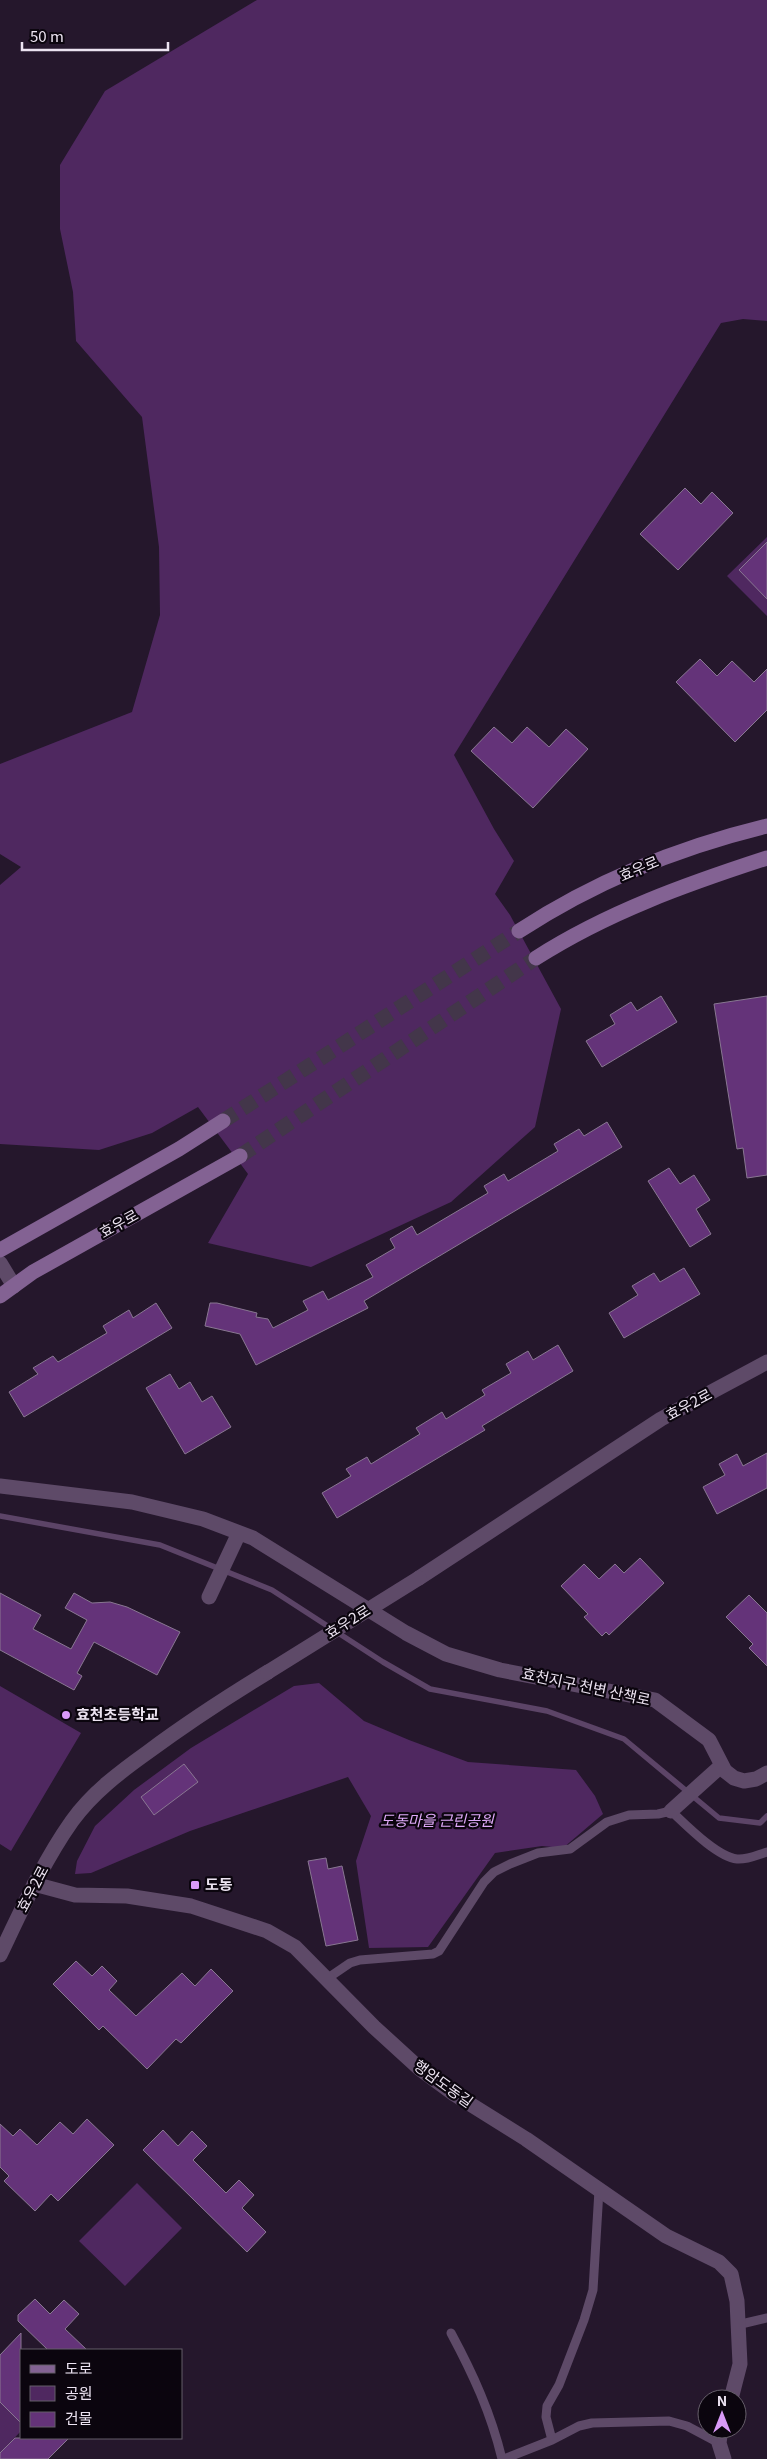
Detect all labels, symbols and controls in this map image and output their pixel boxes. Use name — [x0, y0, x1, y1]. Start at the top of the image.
scale bar — [22, 20, 169, 52]
text: 50 m — [30, 25, 64, 46]
street label: 효우로 — [615, 850, 662, 885]
street label: 효우로 — [95, 1203, 141, 1242]
street label: 효우2로 — [661, 1383, 715, 1425]
street label: 효우2로 — [321, 1599, 374, 1643]
street label: 효천지구 천변 산책로 — [520, 1662, 653, 1709]
place label: 효천초등학교 — [76, 1703, 159, 1724]
marker: 효천초등학교 — [60, 1709, 72, 1721]
park label: 도동마을 근린공원 — [380, 1809, 495, 1830]
street label: 효우2로 — [11, 1861, 53, 1915]
place label: 도동 — [205, 1873, 233, 1894]
marker: 도동 — [189, 1879, 201, 1891]
street label: 행암도동길 — [410, 2054, 478, 2112]
legend — [20, 2349, 182, 2439]
text: 도로 — [65, 2357, 93, 2378]
text: 공원 — [65, 2382, 93, 2403]
north arrow — [697, 2389, 747, 2439]
text: N — [717, 2390, 727, 2410]
text: 건물 — [65, 2407, 93, 2428]

